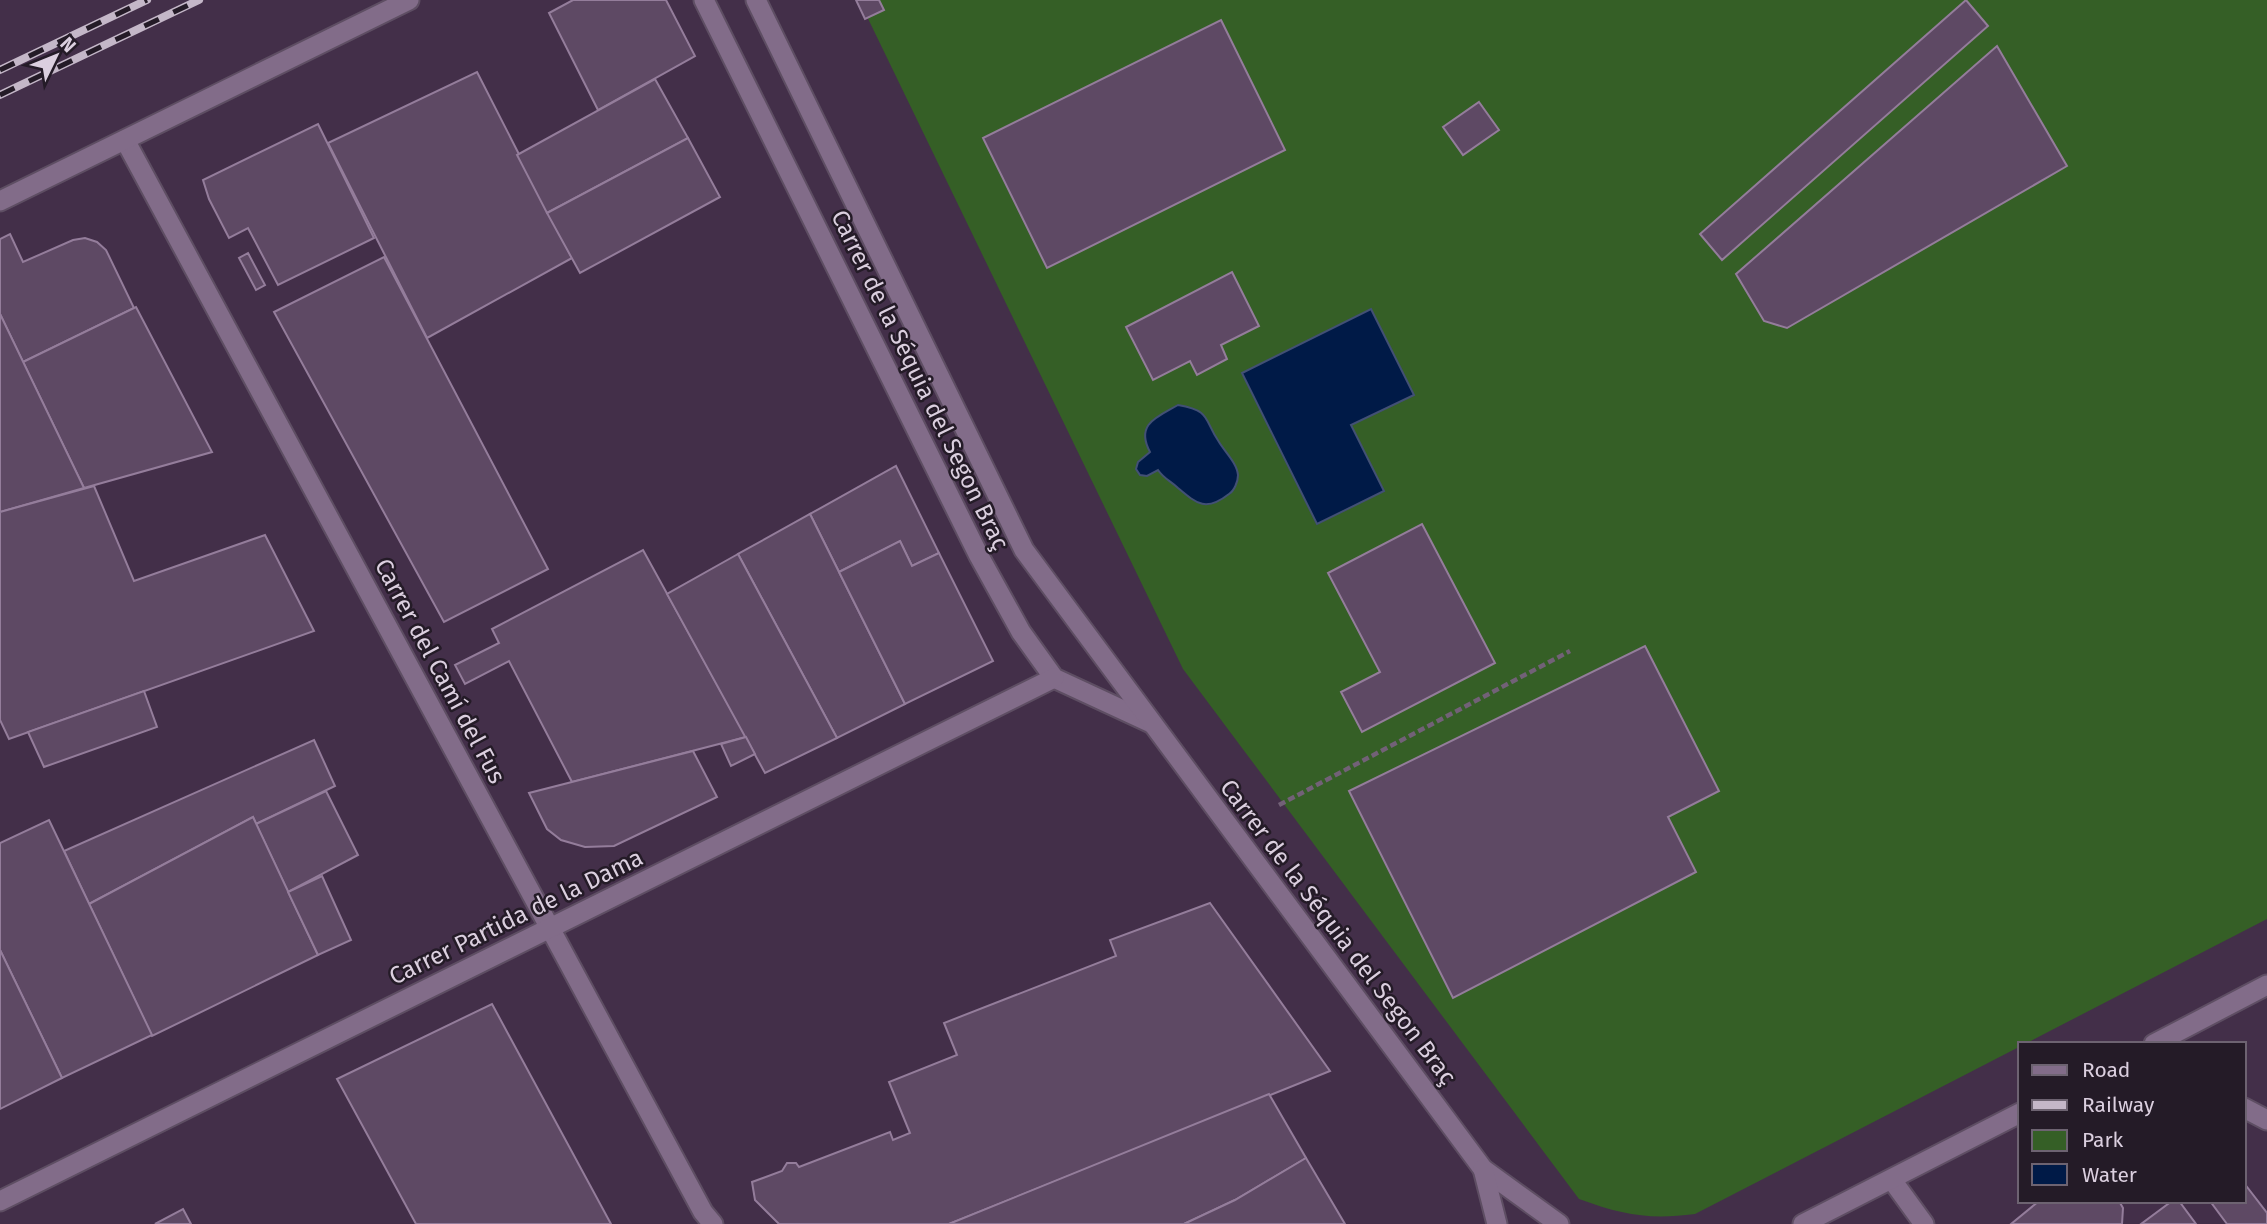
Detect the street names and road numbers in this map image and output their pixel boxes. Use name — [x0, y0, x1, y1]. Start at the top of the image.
street label: Carrer de la Séquia del Segon Braç — [825, 206, 1015, 554]
street label: Carrer del Camí del Fus — [369, 554, 511, 788]
street label: Carrer de la Séquia del Segon Braç — [1214, 774, 1462, 1090]
street label: Carrer Partida de la Dama — [385, 843, 647, 991]

